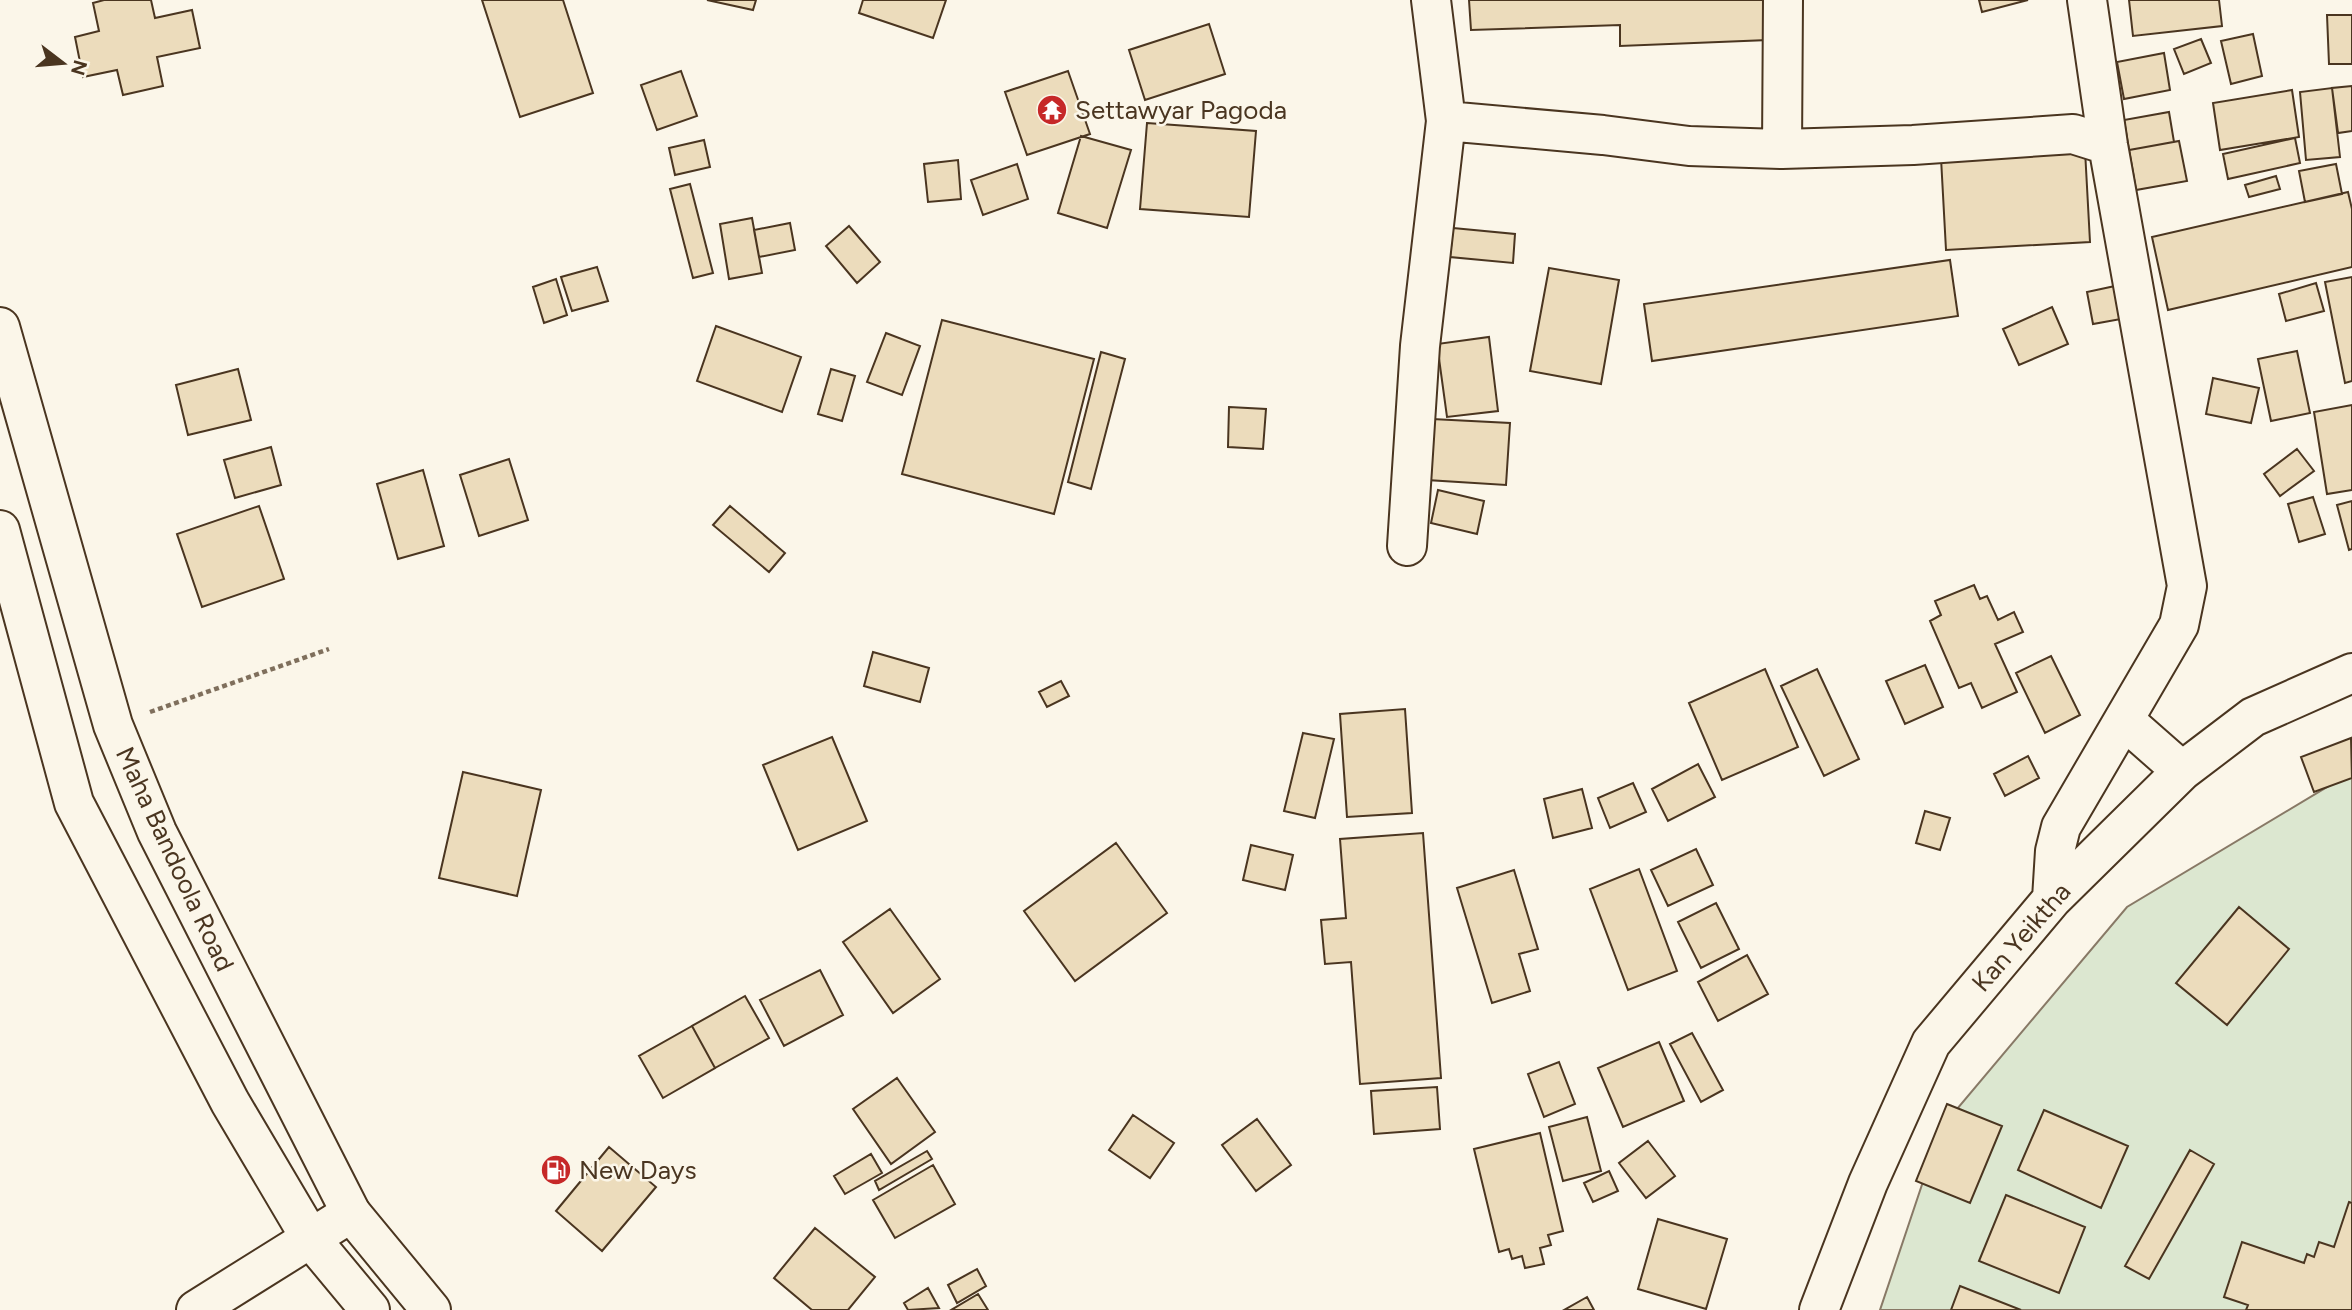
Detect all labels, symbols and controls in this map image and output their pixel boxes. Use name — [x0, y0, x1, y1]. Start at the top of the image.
north arrow — [28, 28, 98, 98]
text: N — [66, 57, 92, 78]
temple icon: Settawyar Pagoda — [1035, 93, 1069, 127]
place label: Settawyar Pagoda — [1075, 94, 1287, 126]
street label: Maha Bandoola Road — [109, 742, 241, 976]
street label: Kan Yeiktha — [1965, 876, 2077, 998]
fuel station icon: New Days — [539, 1153, 573, 1187]
place label: New Days — [579, 1154, 697, 1186]

